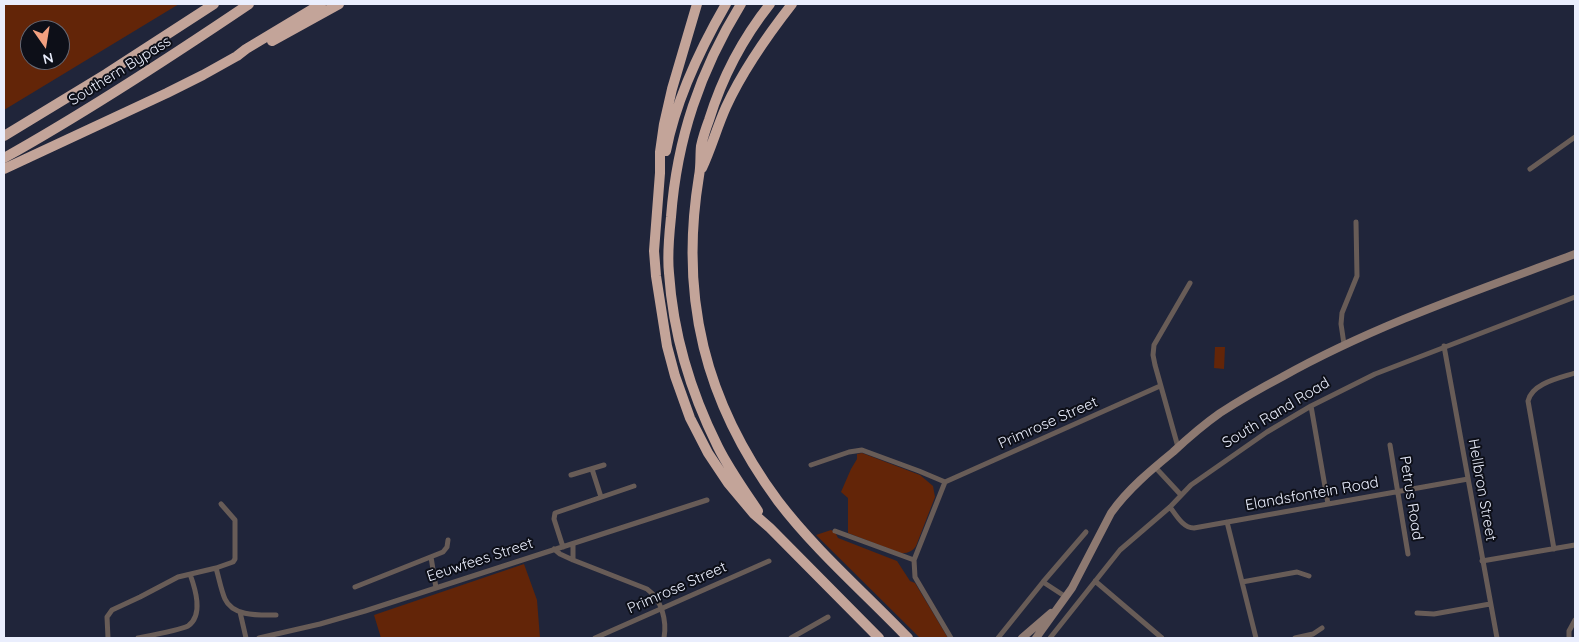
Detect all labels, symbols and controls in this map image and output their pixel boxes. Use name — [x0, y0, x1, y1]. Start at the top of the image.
north arrow — [20, 20, 70, 70]
street label: Southern Bypass — [66, 32, 174, 110]
text: N — [41, 49, 55, 69]
street label: South Rand Road — [1219, 374, 1333, 452]
street label: Primrose Street — [996, 393, 1100, 453]
street label: Hellbron Street — [1464, 437, 1500, 543]
street label: Petrus Road — [1395, 455, 1427, 541]
street label: Elandsfontein Road — [1244, 473, 1380, 515]
street label: Eeuwfees Street — [425, 534, 535, 586]
street label: Primrose Street — [625, 558, 729, 618]

